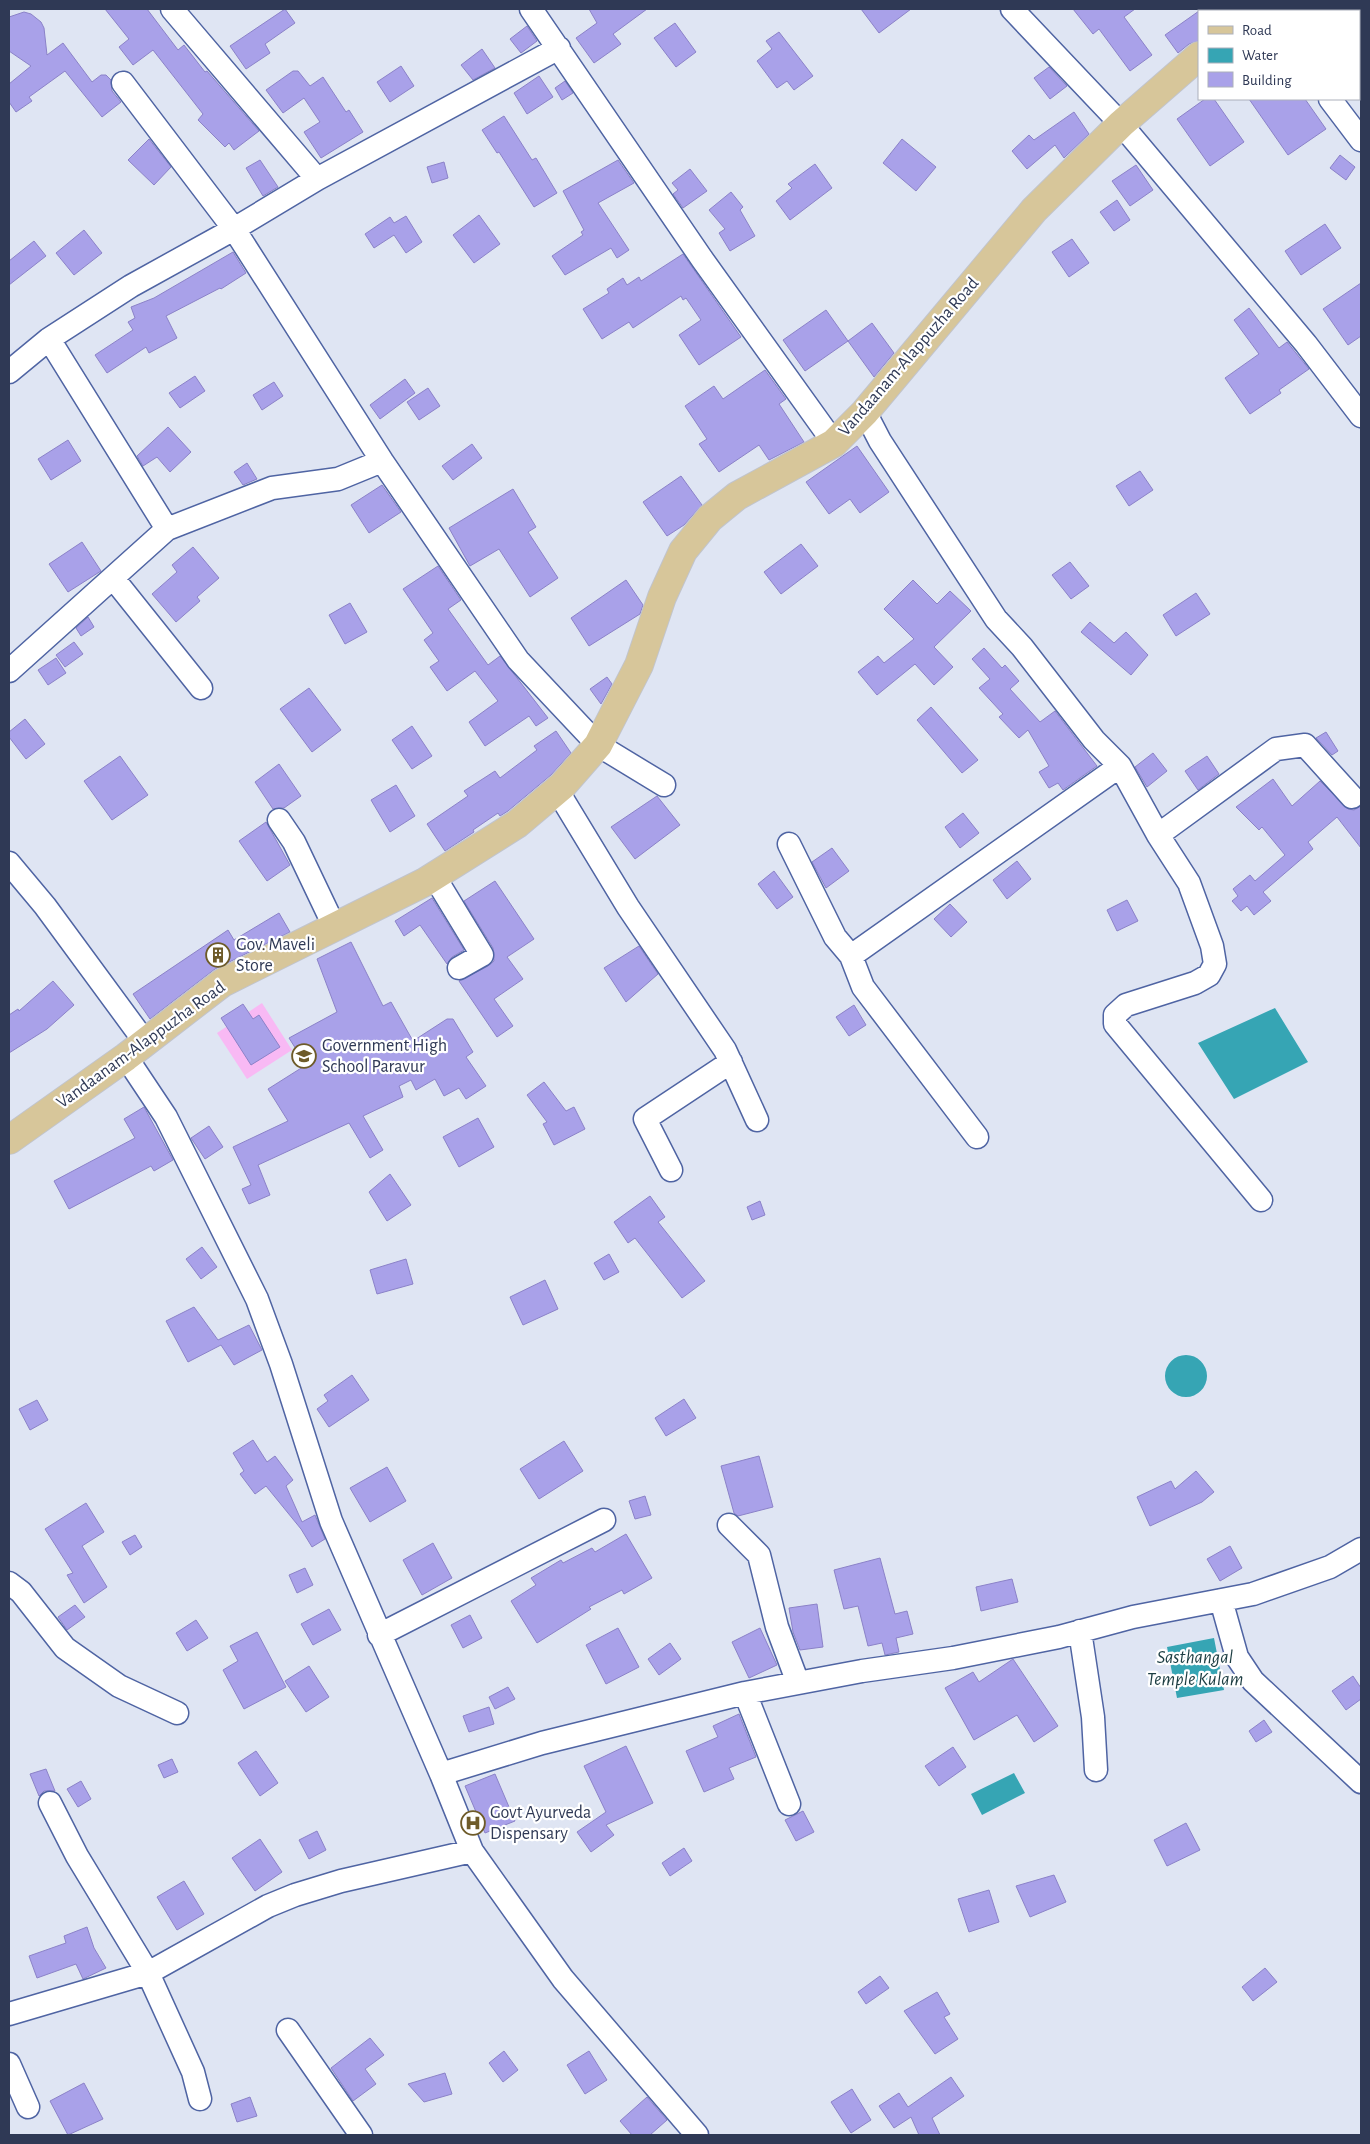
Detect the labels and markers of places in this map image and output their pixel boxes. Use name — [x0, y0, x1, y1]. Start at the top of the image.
place label: Gov. Maveli Store — [236, 936, 315, 975]
building icon: Gov. Maveli Store — [205, 942, 231, 968]
place label: Government High School Paravur — [322, 1037, 447, 1076]
school or university icon: Government High School Paravur — [291, 1043, 317, 1069]
place label: Govt Ayurveda Dispensary — [490, 1804, 591, 1843]
hospital icon: Govt Ayurveda Dispensary — [460, 1810, 486, 1836]

